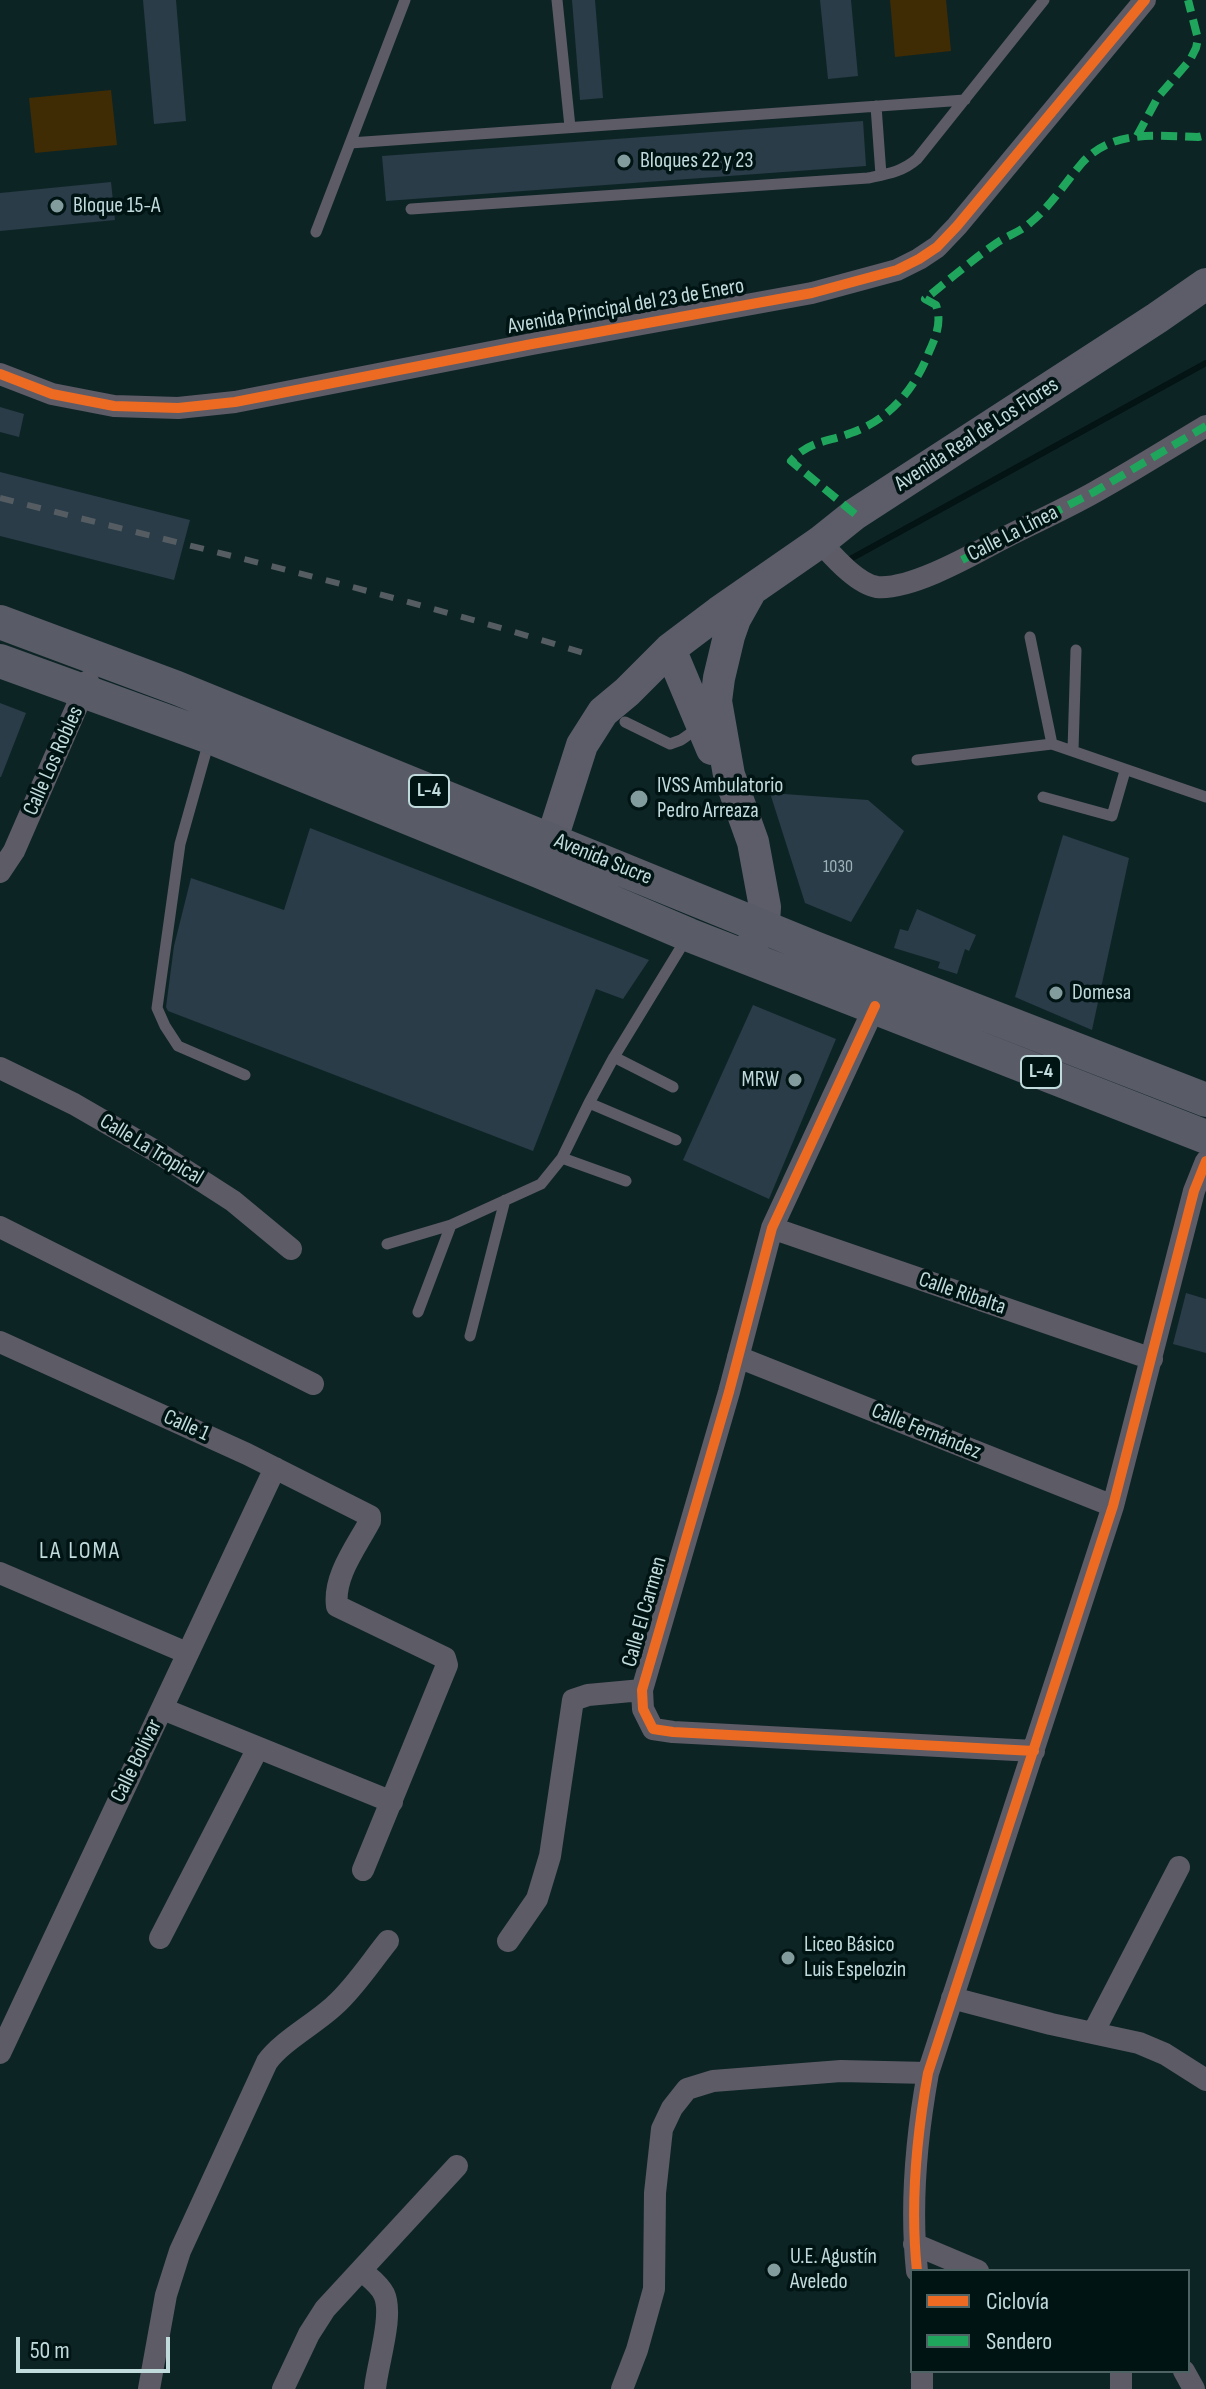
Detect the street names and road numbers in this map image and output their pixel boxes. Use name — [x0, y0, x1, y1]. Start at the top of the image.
street label: Avenida Principal del 23 de Enero — [506, 273, 746, 341]
street label: Avenida Real de Los Flores — [890, 372, 1064, 498]
street label: Calle La Línea — [963, 500, 1063, 568]
street label: Calle Los Robles — [18, 702, 90, 820]
road number: L-4 — [409, 775, 449, 807]
street label: Avenida Sucre — [550, 828, 656, 892]
road number: L-4 — [1021, 1056, 1061, 1088]
street label: Calle La Tropical — [94, 1109, 208, 1191]
street label: Calle Ribalta — [915, 1267, 1009, 1321]
street label: Calle Fernández — [867, 1398, 985, 1466]
street label: Calle 1 — [159, 1404, 213, 1448]
street label: Calle El Carmen — [617, 1554, 673, 1670]
street label: Calle Bolívar — [106, 1715, 168, 1807]

